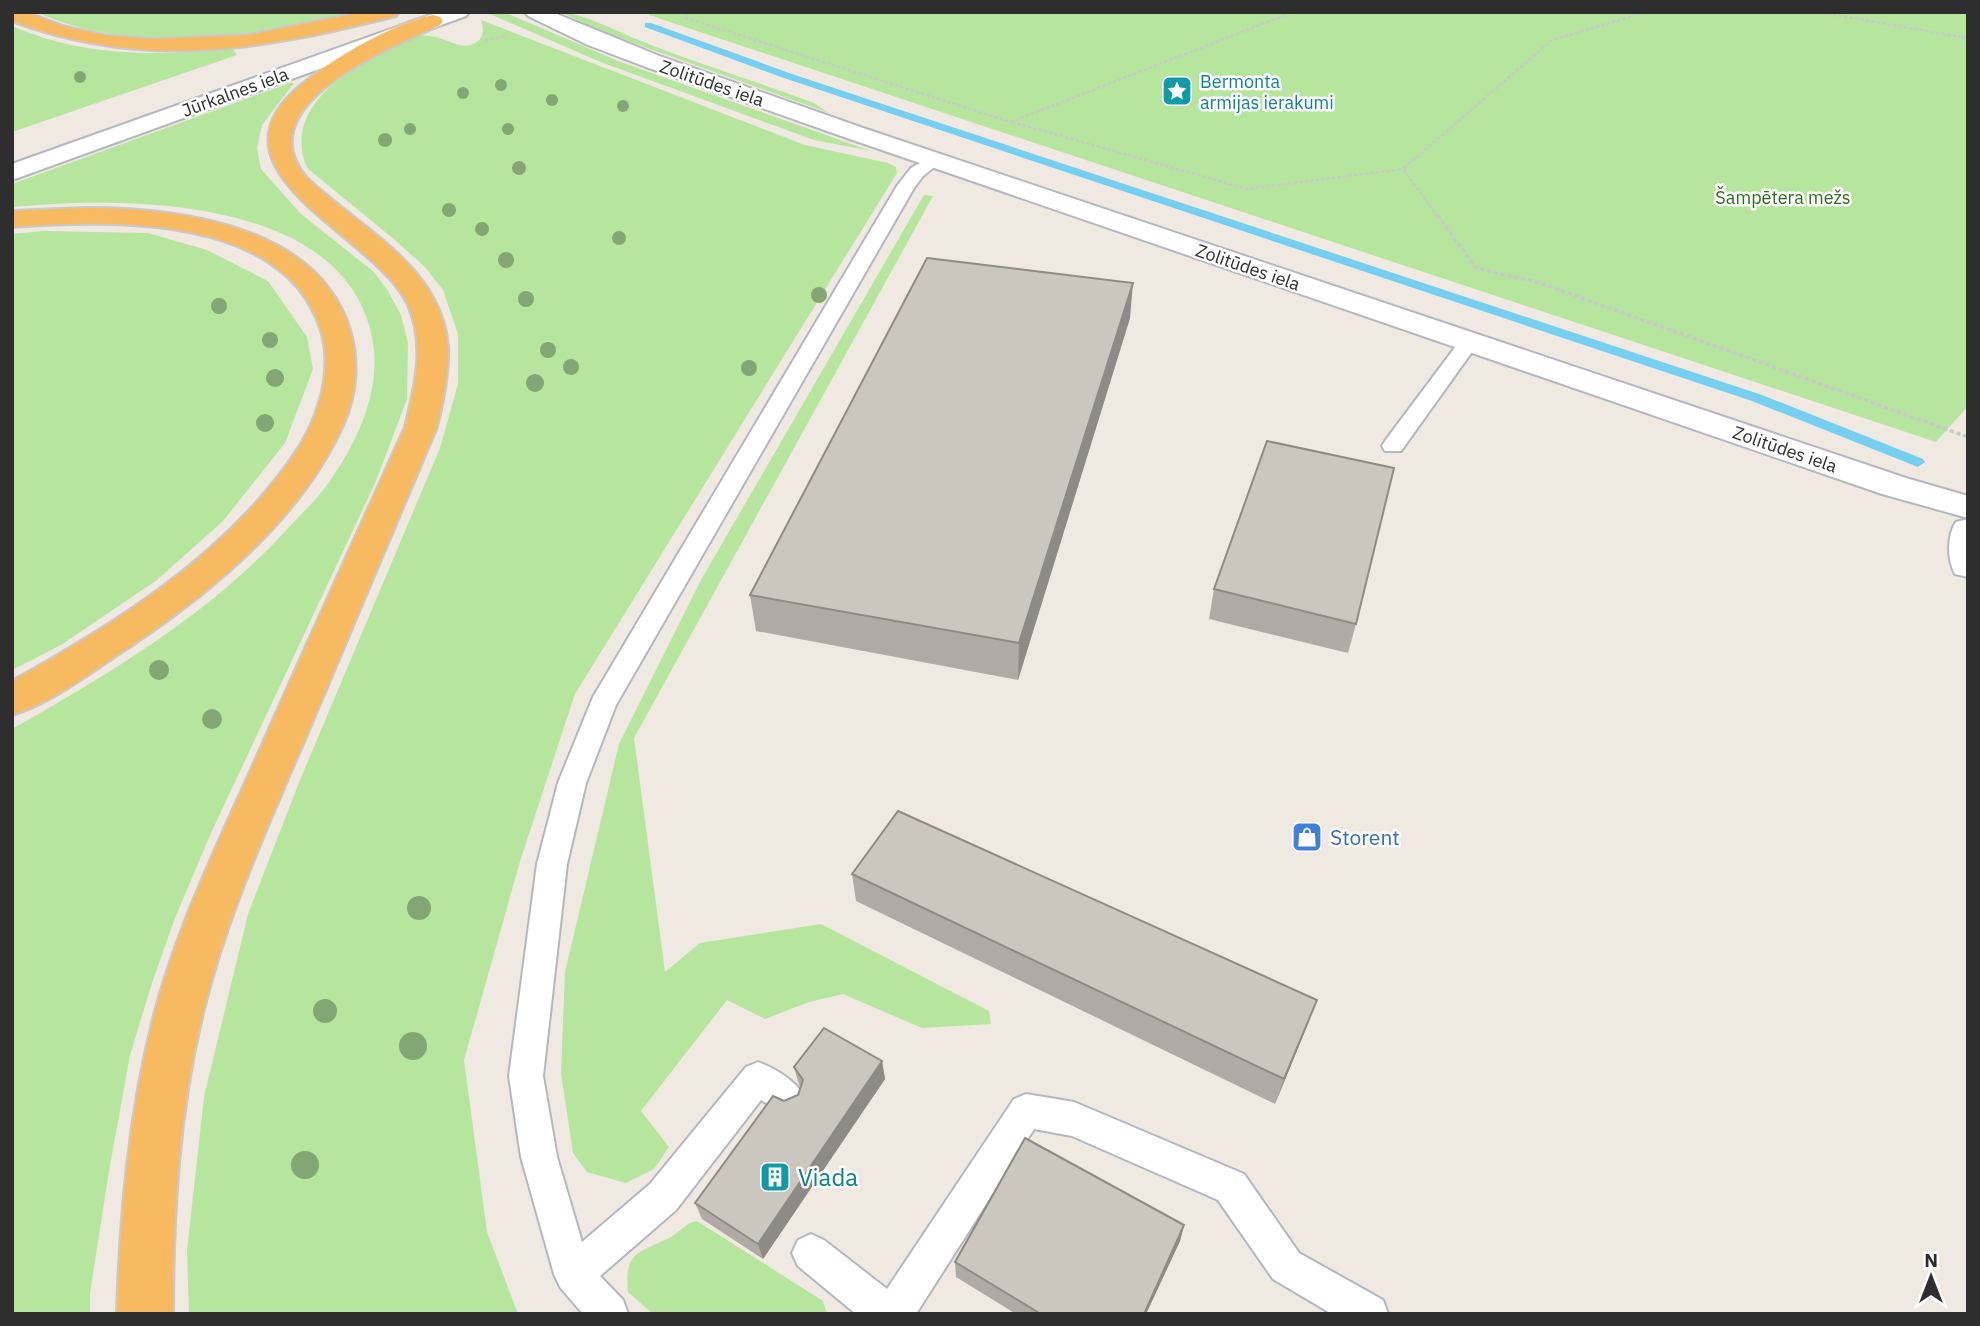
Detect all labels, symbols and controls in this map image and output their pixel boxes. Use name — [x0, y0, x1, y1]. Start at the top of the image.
street label: Zolitūdes iela — [657, 54, 767, 112]
street label: Jūrkalnes iela — [178, 62, 292, 122]
place label: Bermonta armijas ierakumi — [1200, 70, 1334, 114]
place icon: Bermonta armijas ierakumi — [1160, 74, 1194, 108]
park label: Šampētera mežs — [1715, 185, 1851, 209]
street label: Zolitūdes iela — [1193, 238, 1303, 296]
street label: Zolitūdes iela — [1730, 420, 1840, 478]
shop icon: Storent — [1290, 820, 1324, 854]
place label: Storent — [1330, 823, 1400, 851]
building icon: Viada — [758, 1160, 792, 1194]
place label: Viada — [798, 1161, 858, 1193]
north arrow — [1896, 1242, 1966, 1312]
text: N — [1924, 1248, 1938, 1272]

